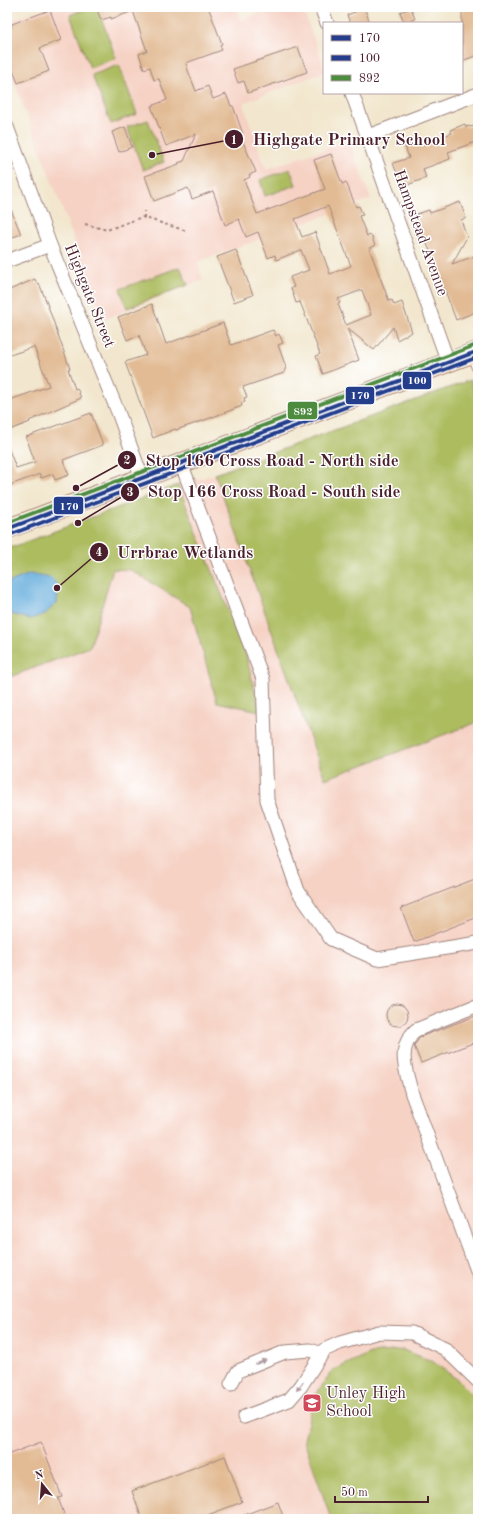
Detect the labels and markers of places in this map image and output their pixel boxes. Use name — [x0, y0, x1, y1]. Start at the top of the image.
callout: Highgate Primary School — [224, 125, 453, 154]
callout: Stop 166 Cross Road - North side — [117, 446, 407, 475]
callout: Stop 166 Cross Road - South side — [120, 477, 409, 506]
callout: Urrbrae Wetlands — [89, 537, 261, 566]
place label: Unley High School — [326, 1386, 406, 1420]
school or university icon: Unley High School — [301, 1392, 323, 1414]

